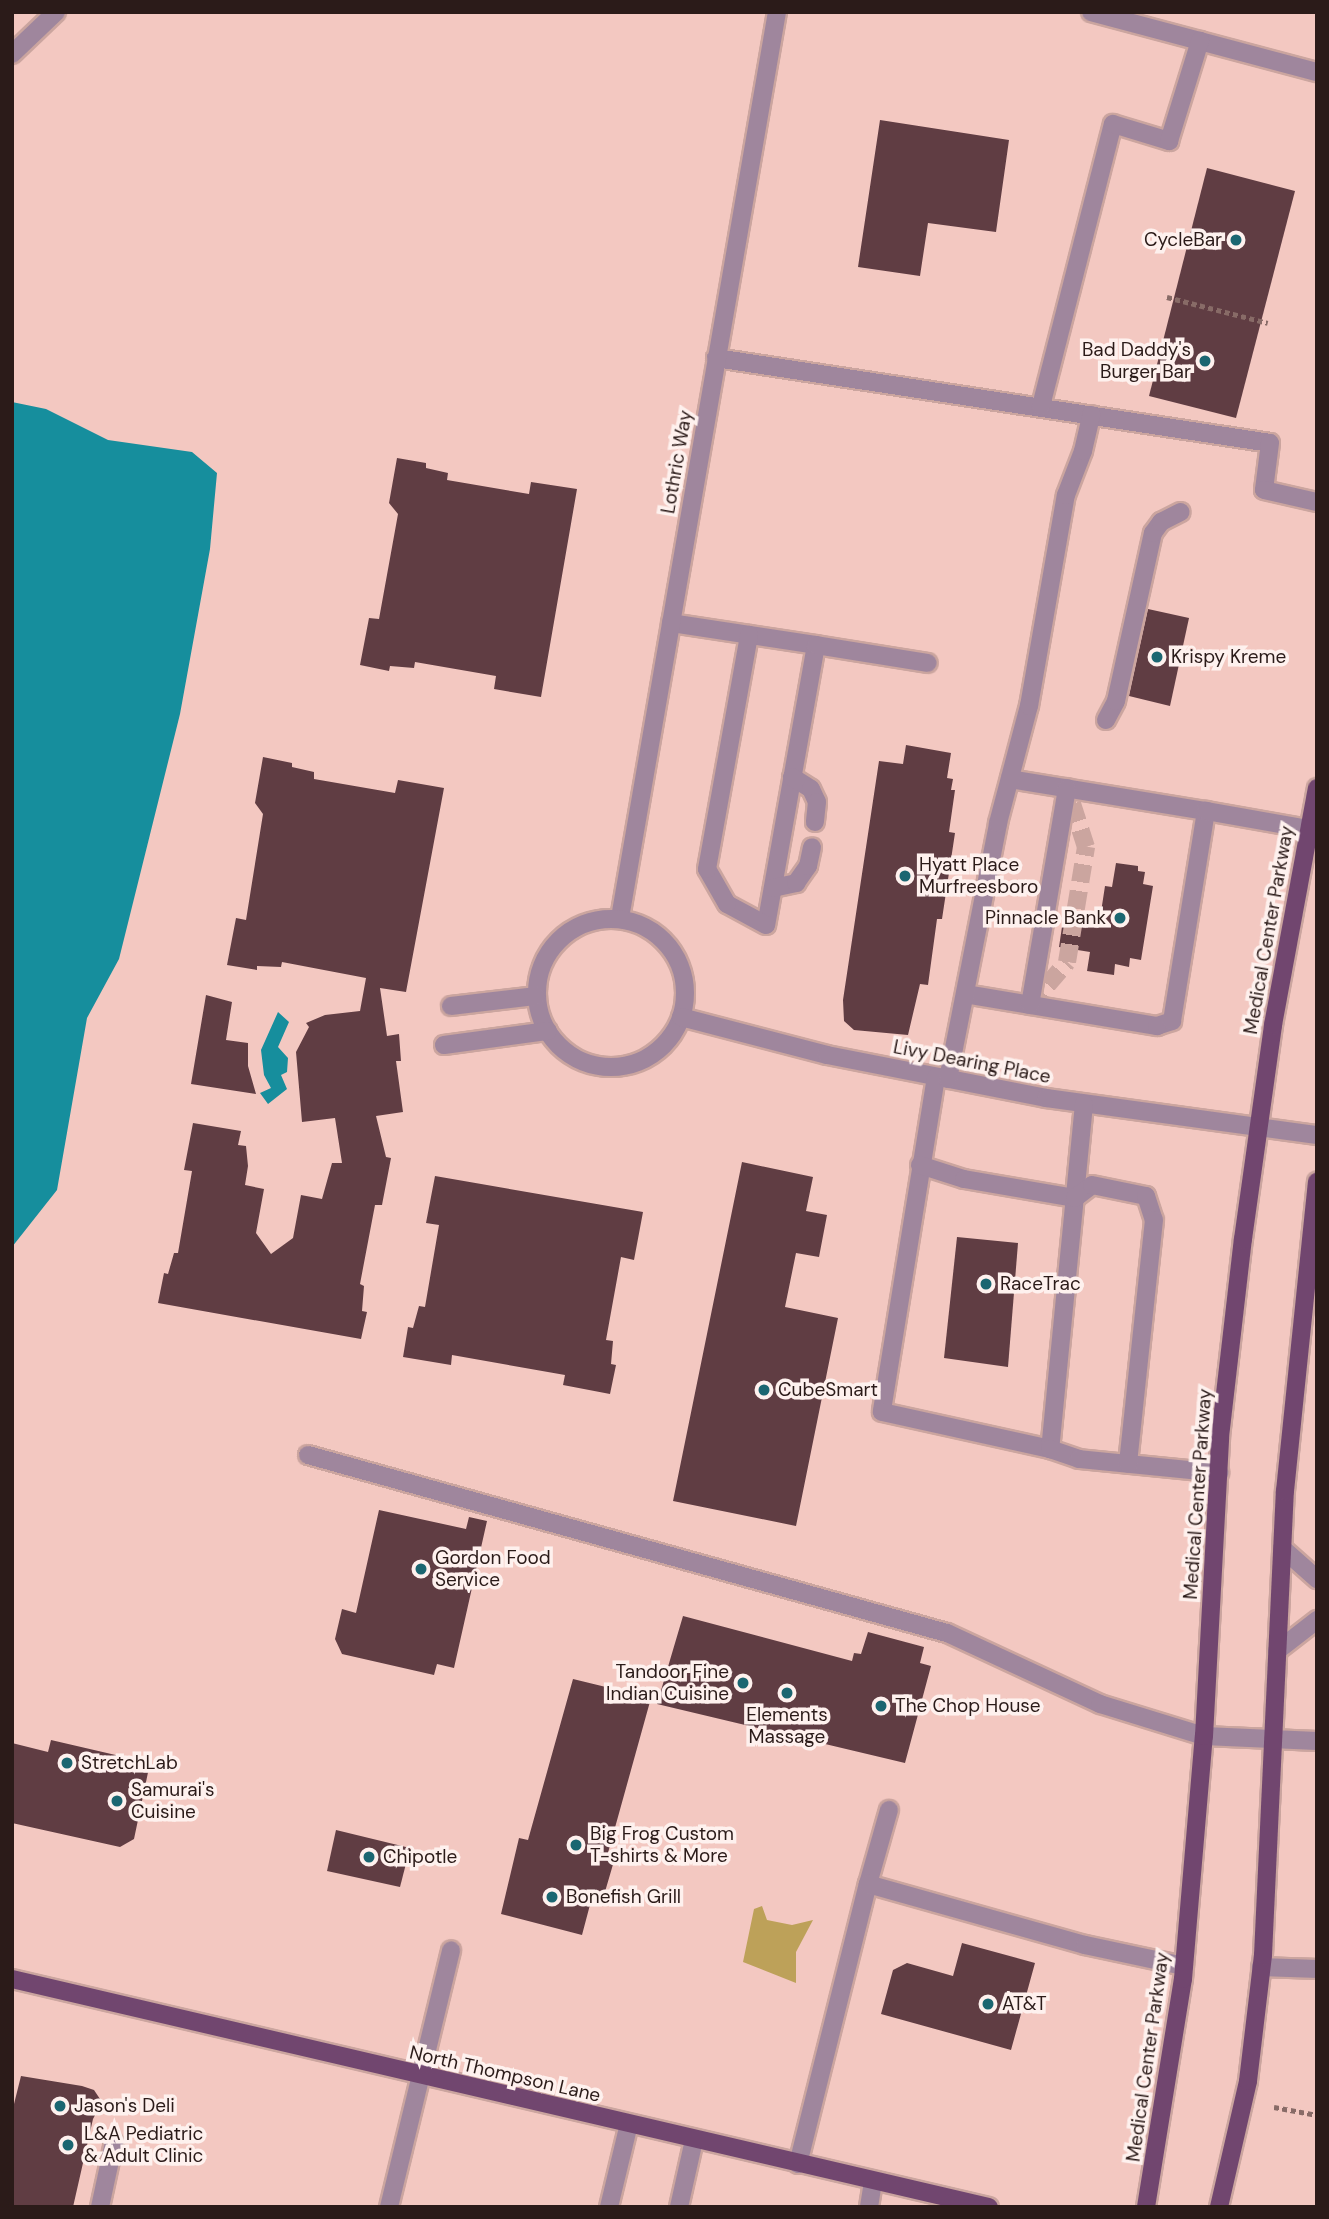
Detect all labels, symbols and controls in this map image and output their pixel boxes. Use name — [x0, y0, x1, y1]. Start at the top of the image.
place label: CycleBar — [1144, 229, 1222, 251]
marker: CycleBar — [1228, 232, 1244, 248]
place label: Bad Daddy's Burger Bar — [1082, 339, 1191, 383]
marker: Bad Daddy's Burger Bar — [1197, 353, 1213, 369]
street label: Lothric Way — [657, 409, 697, 515]
place label: Krispy Kreme — [1171, 646, 1286, 668]
marker: Krispy Kreme — [1149, 649, 1165, 665]
street label: Medical Center Parkway — [1239, 824, 1299, 1036]
place label: Hyatt Place Murfreesboro — [919, 854, 1038, 898]
marker: Hyatt Place Murfreesboro — [897, 868, 913, 884]
place label: Pinnacle Bank — [985, 907, 1106, 929]
marker: Pinnacle Bank — [1112, 910, 1128, 926]
street label: Livy Dearing Place — [891, 1036, 1053, 1088]
place label: RaceTrac — [1000, 1273, 1081, 1295]
marker: RaceTrac — [978, 1276, 994, 1292]
place label: CubeSmart — [778, 1379, 878, 1401]
marker: CubeSmart — [756, 1382, 772, 1398]
street label: Medical Center Parkway — [1179, 1388, 1217, 1600]
place label: Gordon Food Service — [435, 1547, 551, 1591]
marker: Gordon Food Service — [413, 1561, 429, 1577]
place label: Tandoor Fine Indian Cuisine — [606, 1661, 729, 1705]
marker: Tandoor Fine Indian Cuisine — [735, 1675, 751, 1691]
marker: Elements Massage — [779, 1685, 795, 1701]
place label: The Chop House — [895, 1695, 1041, 1717]
marker: The Chop House — [873, 1698, 889, 1714]
place label: Elements Massage — [746, 1704, 828, 1748]
place label: StretchLab — [81, 1752, 178, 1774]
marker: StretchLab — [59, 1755, 75, 1771]
place label: Samurai's Cuisine — [131, 1779, 215, 1823]
marker: Samurai's Cuisine — [109, 1793, 125, 1809]
place label: Big Frog Custom T-shirts & More — [590, 1823, 734, 1867]
marker: Big Frog Custom T-shirts & More — [568, 1837, 584, 1853]
place label: Chipotle — [383, 1846, 457, 1868]
marker: Chipotle — [361, 1849, 377, 1865]
place label: Bonefish Grill — [566, 1886, 681, 1908]
marker: Bonefish Grill — [544, 1889, 560, 1905]
street label: Medical Center Parkway — [1122, 1951, 1174, 2163]
place label: AT&T — [1002, 1993, 1047, 2015]
marker: AT&T — [980, 1996, 996, 2012]
street label: North Thompson Lane — [407, 2041, 603, 2107]
place label: Jason's Deli — [74, 2095, 175, 2117]
marker: Jason's Deli — [52, 2098, 68, 2114]
place label: L&A Pediatric & Adult Clinic — [84, 2123, 203, 2167]
marker: L&A Pediatric & Adult Clinic — [58, 2135, 78, 2155]

